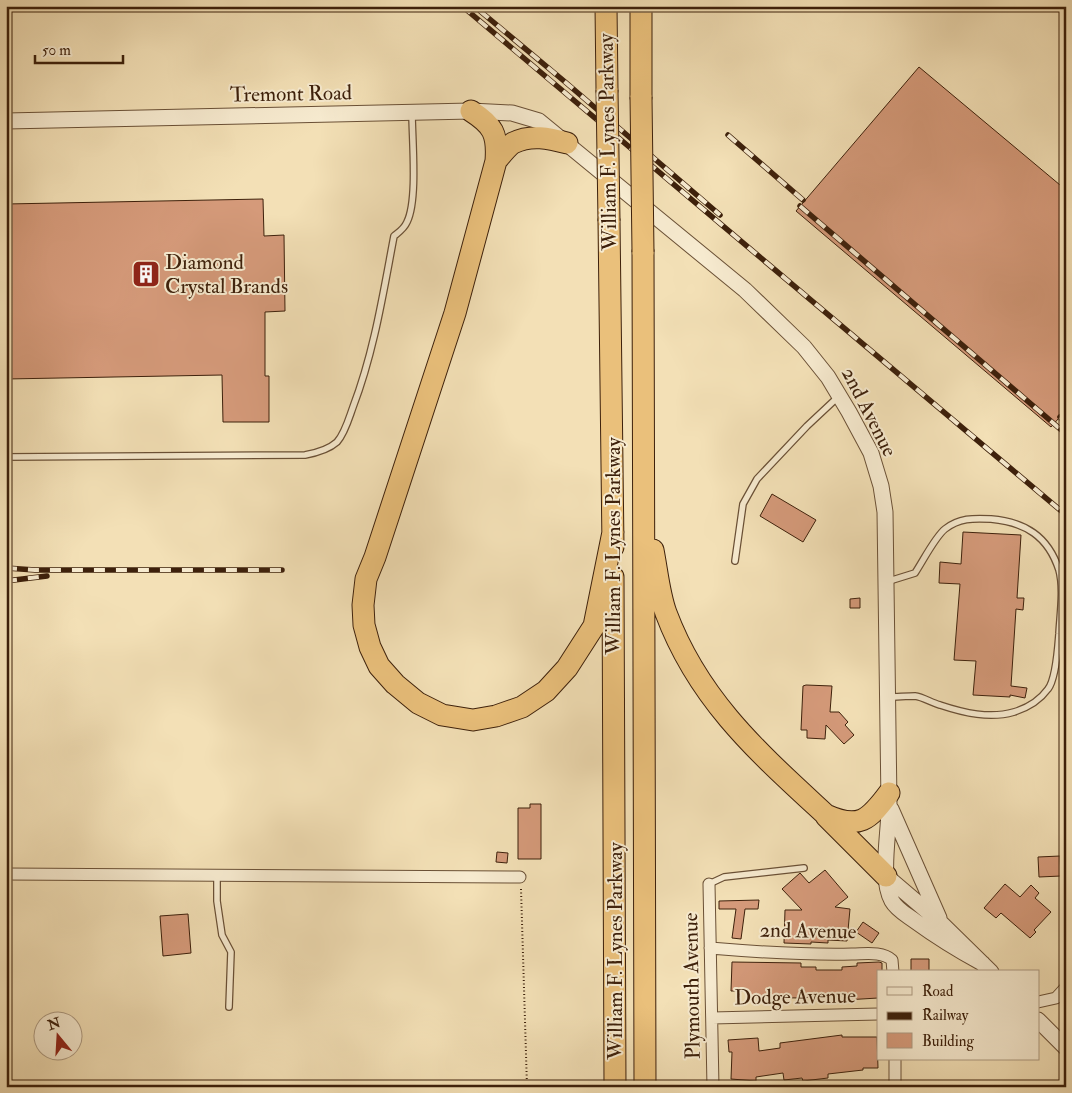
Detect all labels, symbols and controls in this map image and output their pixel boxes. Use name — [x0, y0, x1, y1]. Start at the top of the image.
scale bar — [35, 32, 122, 64]
street label: William F. Lynes Parkway — [593, 32, 623, 252]
text: 50 m — [42, 41, 71, 60]
street label: Tremont Road — [230, 79, 353, 109]
place label: Diamond Crystal Brands — [165, 249, 288, 300]
building icon: Diamond Crystal Brands — [131, 259, 161, 289]
street label: 2nd Avenue — [835, 363, 903, 462]
street label: William F. Lynes Parkway — [600, 437, 627, 656]
street label: William F. Lynes Parkway — [602, 842, 629, 1061]
street label: Plymouth Avenue — [677, 912, 707, 1060]
street label: 2nd Avenue — [759, 917, 857, 945]
legend — [877, 970, 1040, 1060]
street label: Dodge Avenue — [734, 982, 856, 1012]
text: Road — [922, 982, 954, 1001]
text: Railway — [922, 1006, 969, 1025]
north arrow — [32, 1010, 82, 1060]
text: N — [45, 1014, 63, 1034]
text: Building — [922, 1032, 974, 1051]

